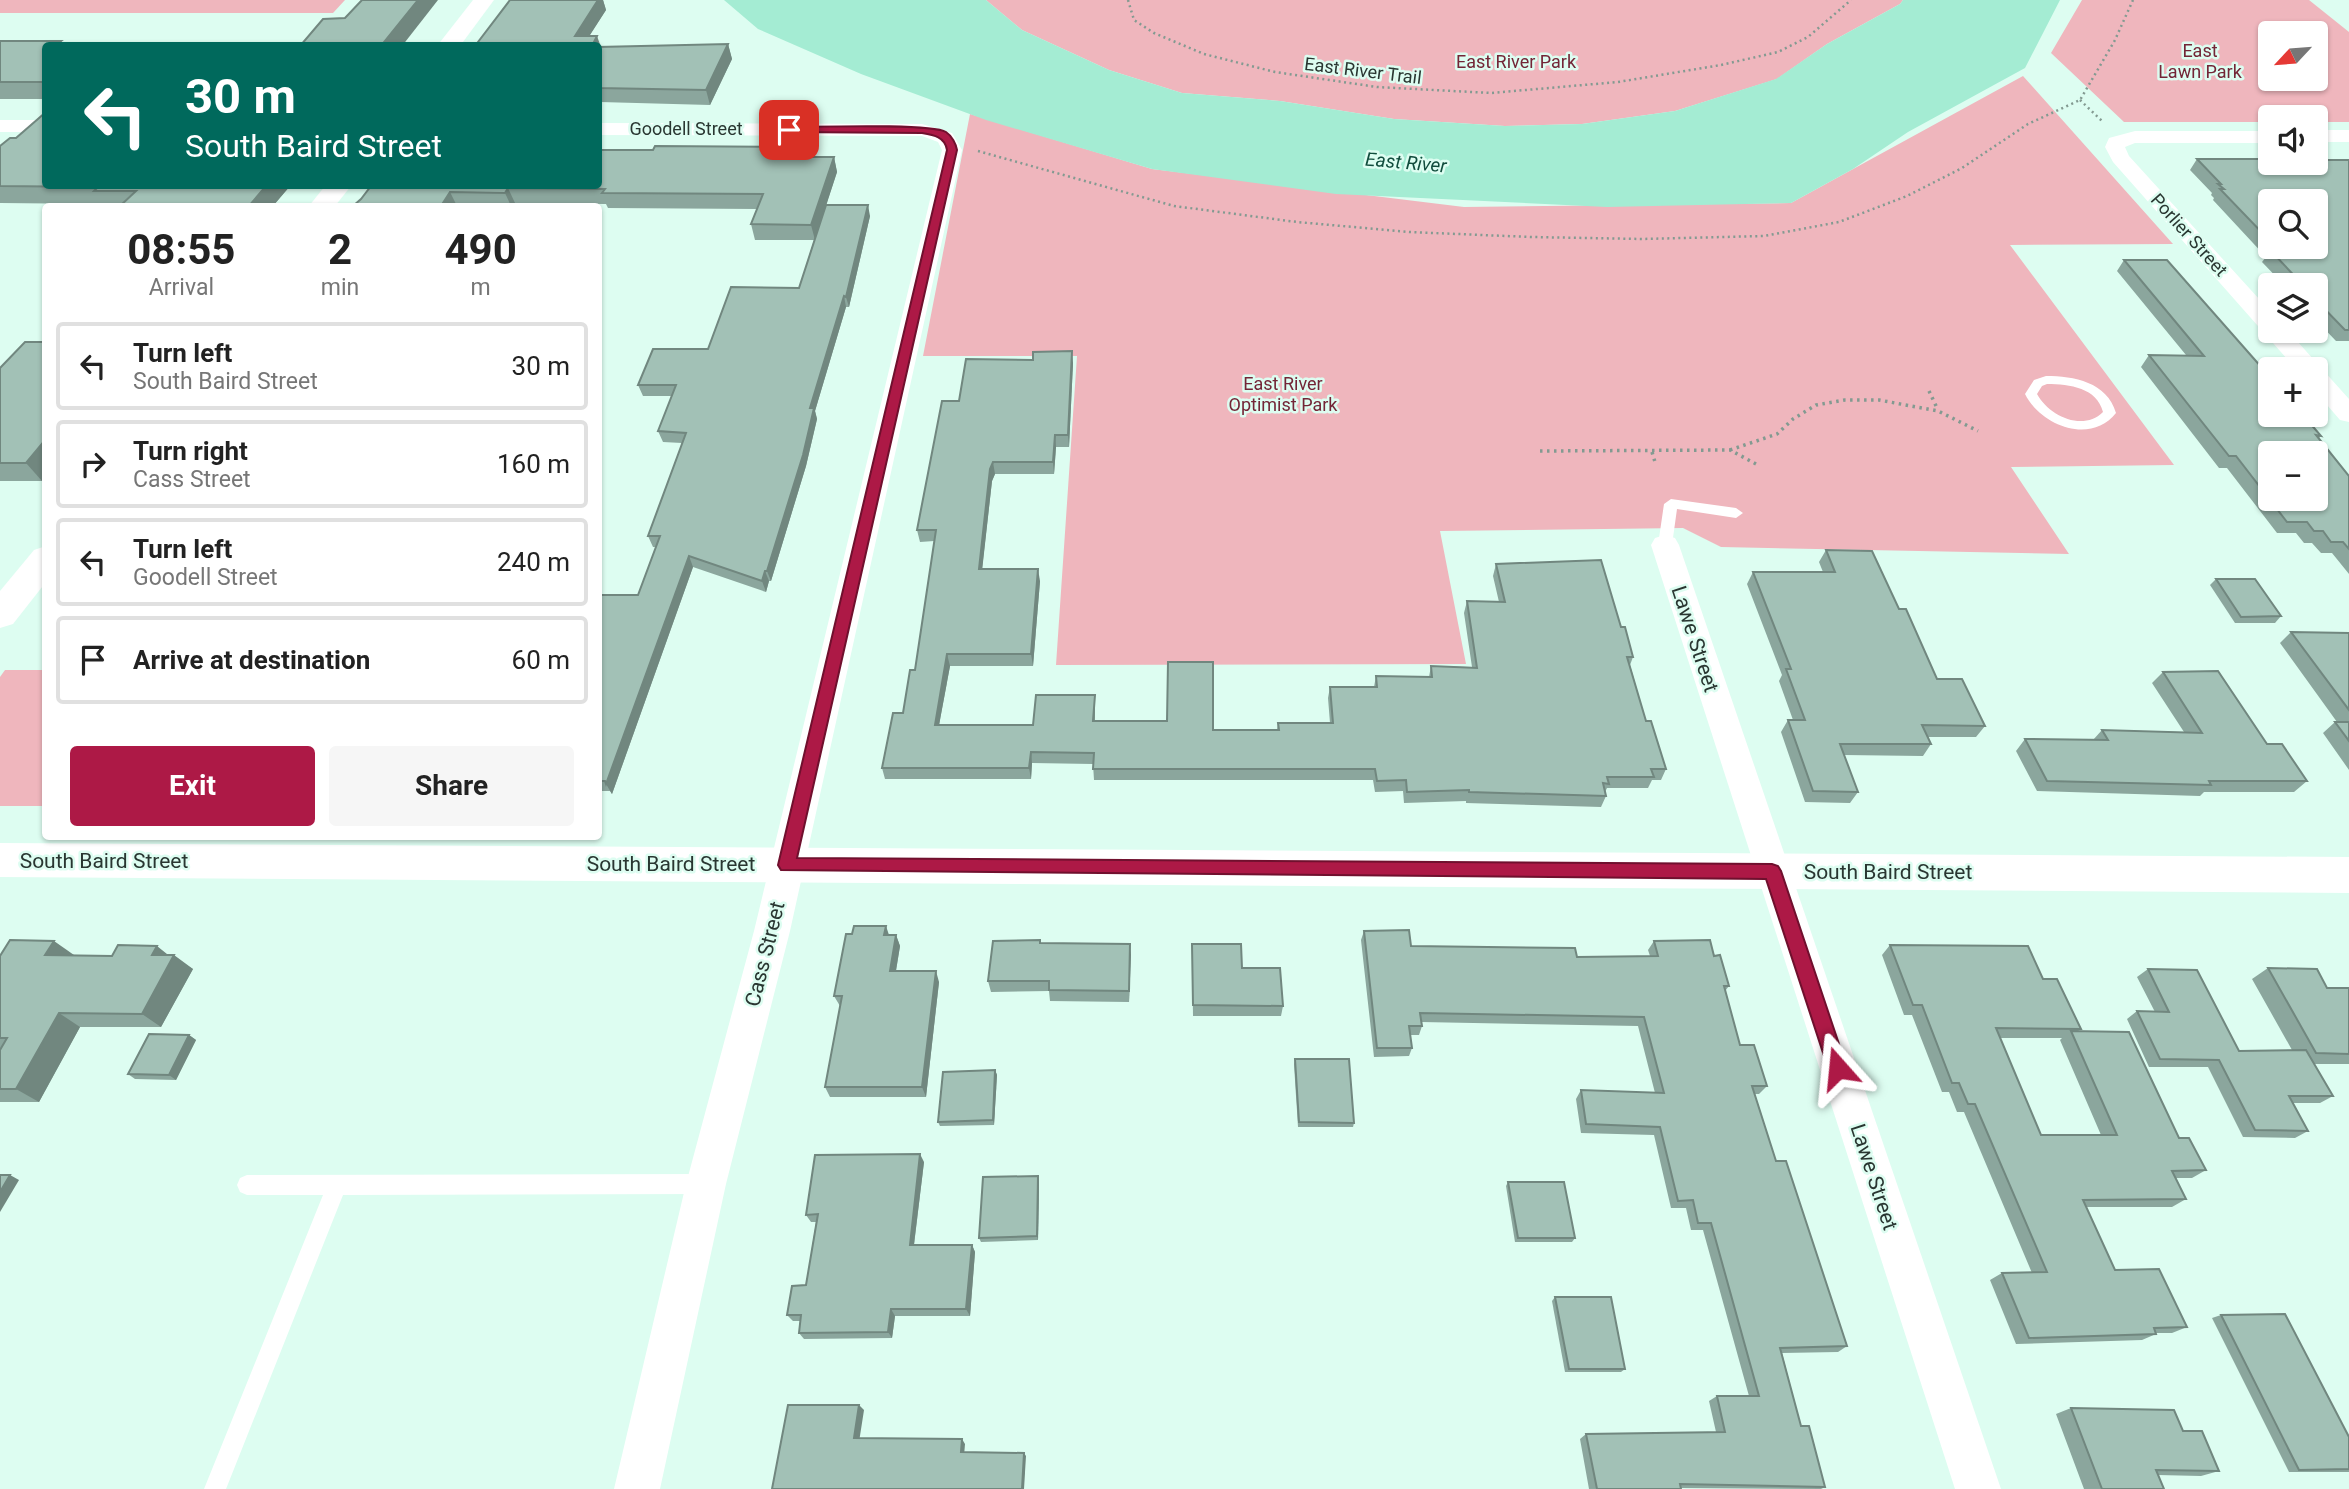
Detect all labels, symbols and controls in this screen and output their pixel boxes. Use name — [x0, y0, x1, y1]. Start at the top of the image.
north arrow — [2258, 21, 2328, 91]
map controls — [2258, 21, 2328, 511]
park label: East Lawn Park — [2158, 40, 2243, 82]
park label: East River Park — [1456, 51, 1577, 72]
street label: East River Trail — [1303, 53, 1423, 88]
text: 30 m — [185, 68, 296, 125]
icon: left — [70, 70, 161, 161]
pin — [759, 100, 819, 160]
button: sound — [2258, 105, 2328, 175]
icon: arrive — [770, 111, 808, 149]
street label: Goodell Street — [629, 118, 743, 139]
text: South Baird Street — [185, 127, 442, 165]
water label: East River — [1364, 147, 1448, 178]
street label: Porlier Street — [2147, 189, 2232, 280]
button: search — [2258, 189, 2328, 259]
text: 08:55 — [127, 225, 235, 274]
text: 2 — [328, 225, 352, 274]
text: 490 — [444, 225, 517, 274]
button: layers — [2258, 273, 2328, 343]
text: Arrival — [149, 274, 214, 301]
text: min — [321, 274, 359, 301]
text: m — [471, 274, 491, 301]
text: Turn left — [133, 338, 232, 368]
icon: left — [74, 347, 112, 385]
text: 30 m — [512, 351, 570, 381]
button: + — [2258, 357, 2328, 427]
text: South Baird Street — [133, 368, 318, 395]
park label: East River Optimist Park — [1229, 373, 1338, 415]
text: Turn right — [133, 436, 248, 466]
button: − — [2258, 441, 2328, 511]
icon: right — [74, 445, 112, 483]
text: 160 m — [497, 449, 570, 479]
text: Cass Street — [133, 466, 251, 493]
text: Turn left — [133, 534, 232, 564]
icon: left — [74, 543, 112, 581]
text: 240 m — [497, 547, 570, 577]
text: Goodell Street — [133, 564, 278, 591]
street label: Lawe Street — [1667, 583, 1723, 695]
icon: arrive — [74, 641, 112, 679]
text: Arrive at destination — [133, 645, 370, 675]
text: 60 m — [512, 645, 570, 675]
button: Exit — [70, 746, 315, 826]
button: Share — [329, 746, 574, 826]
street label: South Baird Street — [20, 849, 188, 873]
street label: South Baird Street — [587, 852, 755, 876]
street label: South Baird Street — [1804, 860, 1972, 884]
street label: Cass Street — [740, 899, 790, 1009]
position arrow — [1801, 1031, 1875, 1105]
street label: Lawe Street — [1846, 1121, 1902, 1233]

